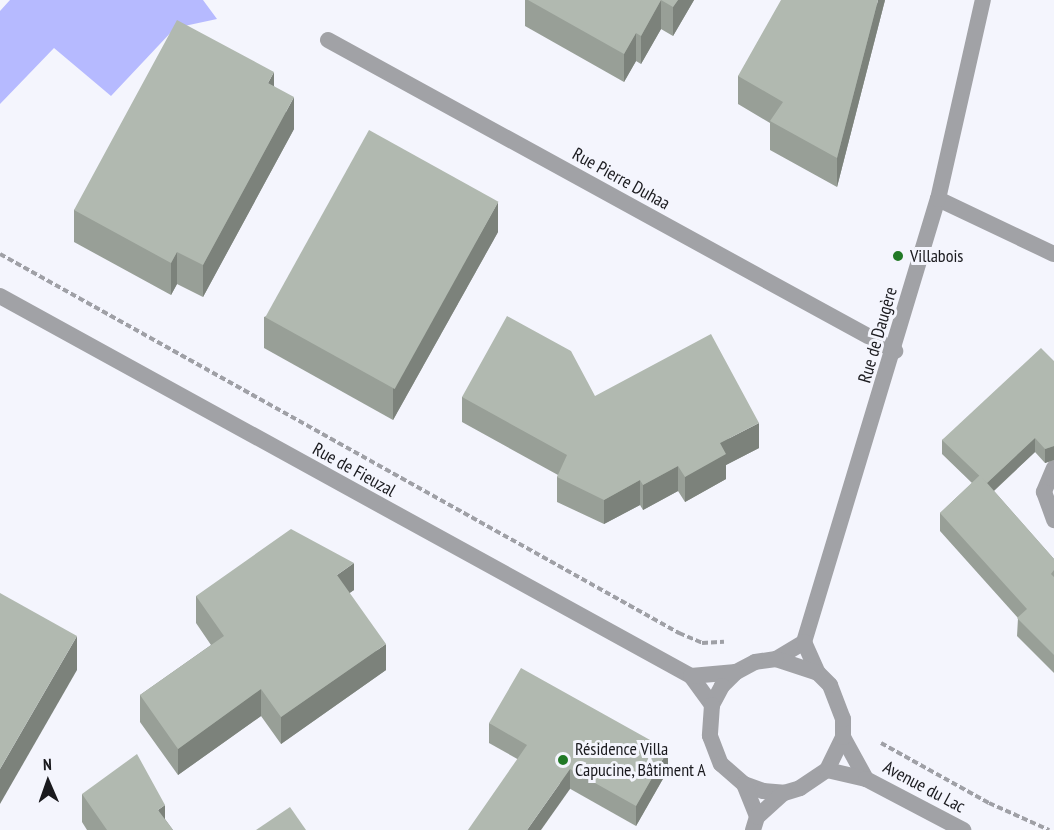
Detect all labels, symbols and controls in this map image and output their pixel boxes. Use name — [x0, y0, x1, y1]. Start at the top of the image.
street label: Rue Pierre Duhaa — [569, 143, 673, 215]
place label: Villabois — [910, 245, 963, 267]
marker: Villabois — [891, 249, 905, 263]
street label: Rue de Daugère — [854, 285, 902, 385]
street label: Rue de Fieuzal — [309, 438, 399, 502]
place label: Résidence Villa Capucine, Bâtiment A — [575, 739, 708, 782]
north arrow — [18, 752, 78, 812]
marker: Résidence Villa Capucine, Bâtiment A — [556, 753, 570, 767]
text: N — [43, 754, 52, 774]
street label: Avenue du Lac — [879, 756, 969, 818]

